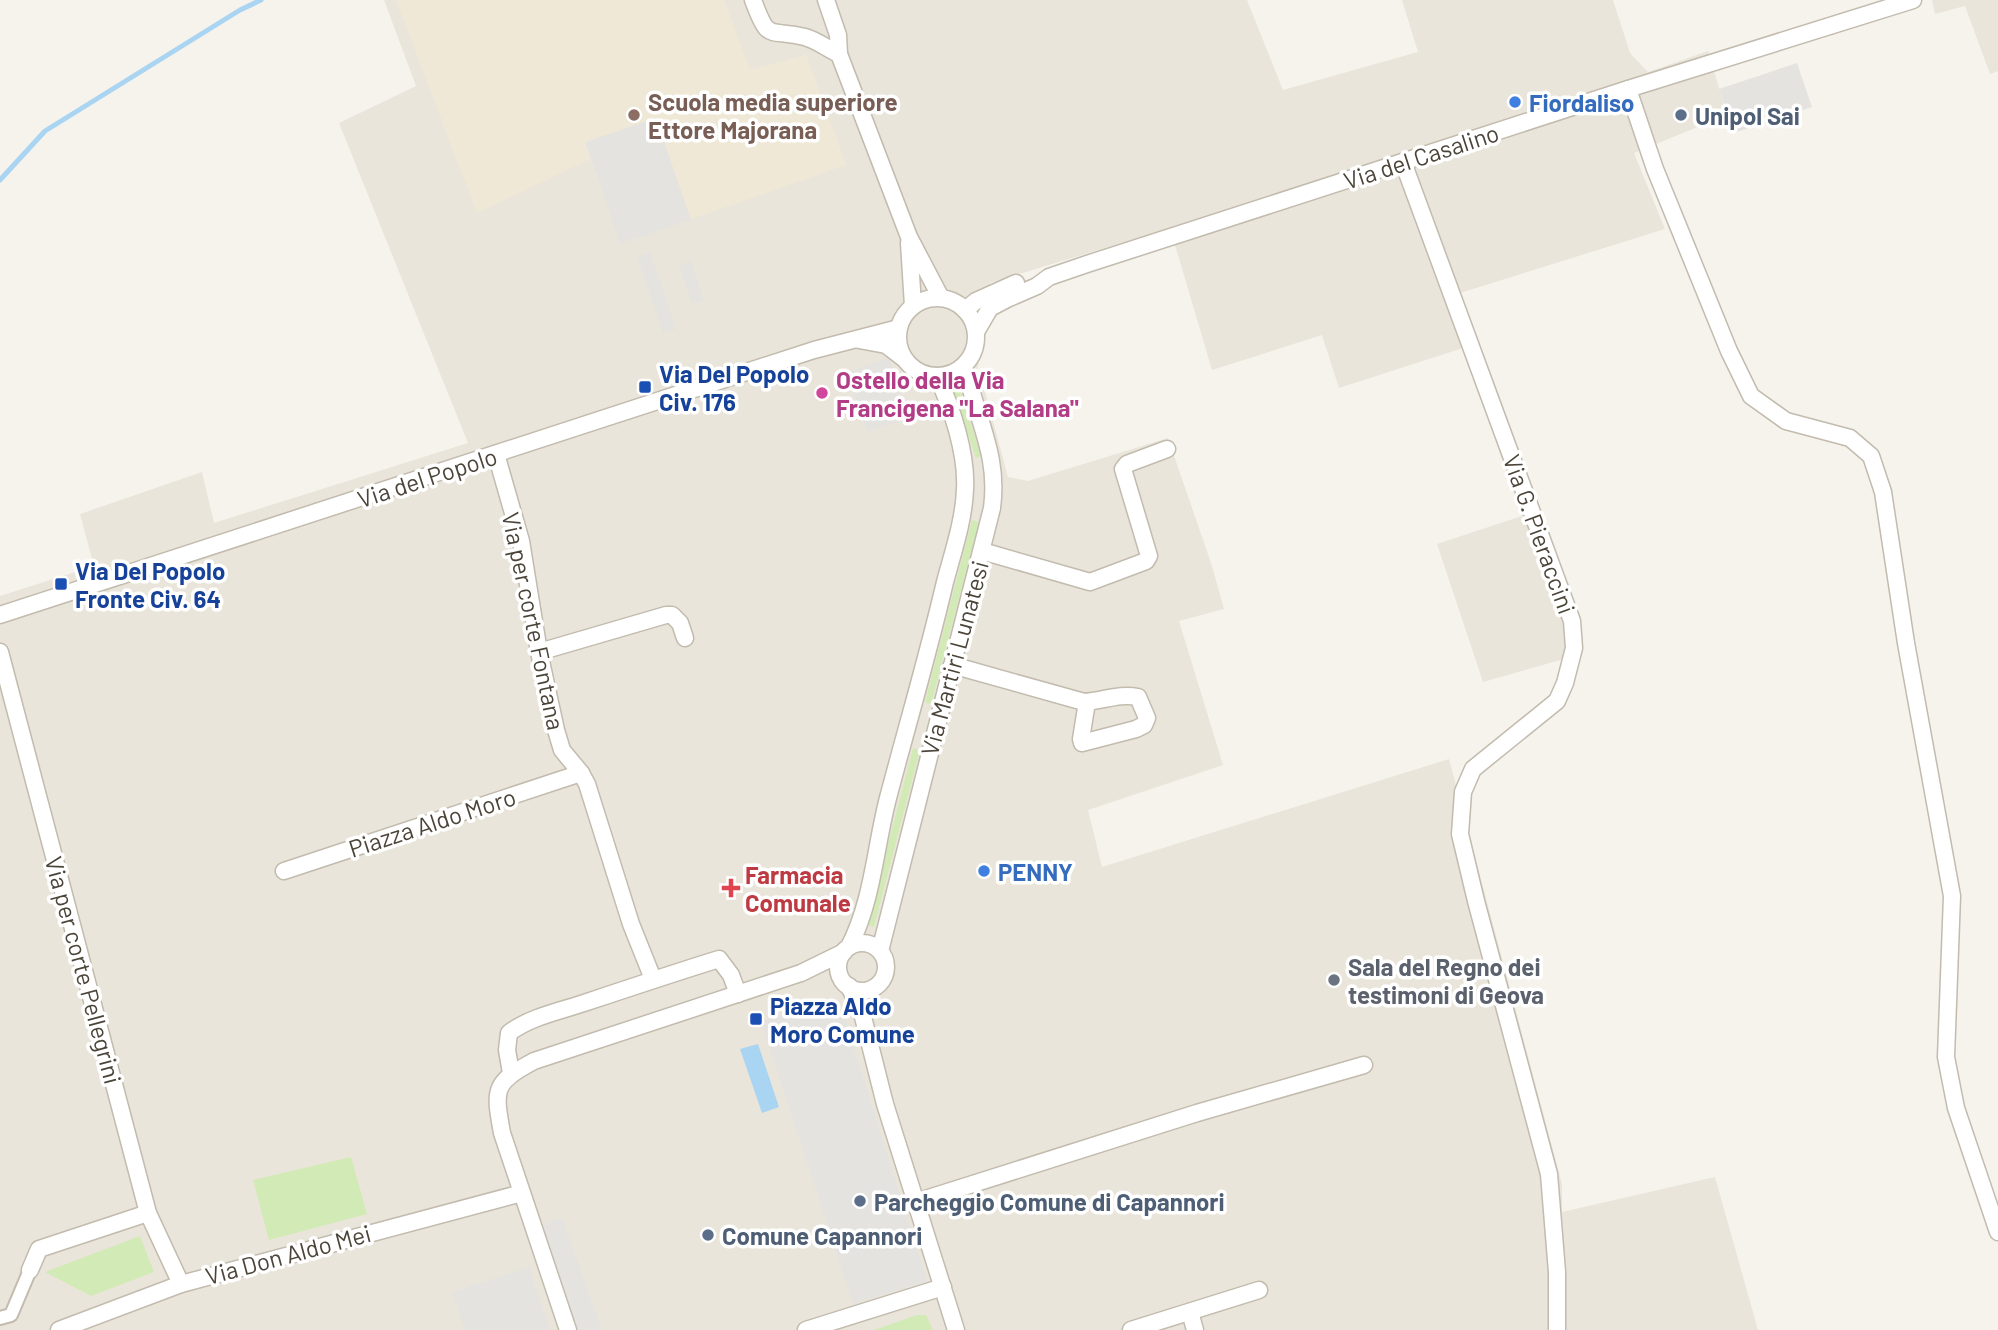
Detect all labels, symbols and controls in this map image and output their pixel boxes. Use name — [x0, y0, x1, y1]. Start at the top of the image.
place label: Scuola media superiore Ettore Majorana — [648, 87, 898, 144]
place label: Fiordaliso — [1529, 88, 1634, 117]
marker: Fiordaliso — [1507, 94, 1523, 110]
place label: Unipol Sai — [1695, 101, 1800, 130]
marker: Scuola media superiore Ettore Majorana — [626, 107, 642, 123]
marker: Unipol Sai — [1673, 107, 1689, 123]
street label: Via del Casalino — [1340, 117, 1502, 195]
place label: Via Del Popolo Civ. 176 — [659, 359, 809, 416]
place label: Ostello della Via Francigena "La Salana" — [836, 365, 1079, 422]
marker: Via Del Popolo Civ. 176 — [637, 379, 653, 395]
marker: Ostello della Via Francigena "La Salana" — [814, 385, 830, 401]
street label: Via del Popolo — [353, 441, 501, 513]
street label: Via G. Pieraccini — [1498, 450, 1582, 618]
street label: Via per corte Fontana — [497, 509, 571, 733]
place label: Via Del Popolo Fronte Civ. 64 — [75, 556, 225, 613]
street label: Via Martiri Lunatesi — [914, 557, 994, 759]
marker: Via Del Popolo Fronte Civ. 64 — [53, 576, 69, 592]
street label: Piazza Aldo Moro — [345, 781, 519, 863]
street label: Via per corte Pellegrini — [40, 853, 128, 1087]
place label: PENNY — [998, 857, 1073, 886]
place label: Farmacia Comunale — [745, 860, 851, 917]
marker: PENNY — [976, 863, 992, 879]
marker: Farmacia Comunale — [723, 880, 739, 896]
place label: Sala del Regno dei testimoni di Geova — [1348, 952, 1544, 1009]
marker: Sala del Regno dei testimoni di Geova — [1326, 972, 1342, 988]
place label: Piazza Aldo Moro Comune — [770, 991, 915, 1048]
marker: Piazza Aldo Moro Comune — [748, 1011, 764, 1027]
place label: Parcheggio Comune di Capannori — [874, 1187, 1225, 1216]
marker: Parcheggio Comune di Capannori — [852, 1193, 868, 1209]
street label: Via Don Aldo Mei — [202, 1218, 374, 1290]
place label: Comune Capannori — [722, 1221, 922, 1250]
marker: Comune Capannori — [700, 1227, 716, 1243]

